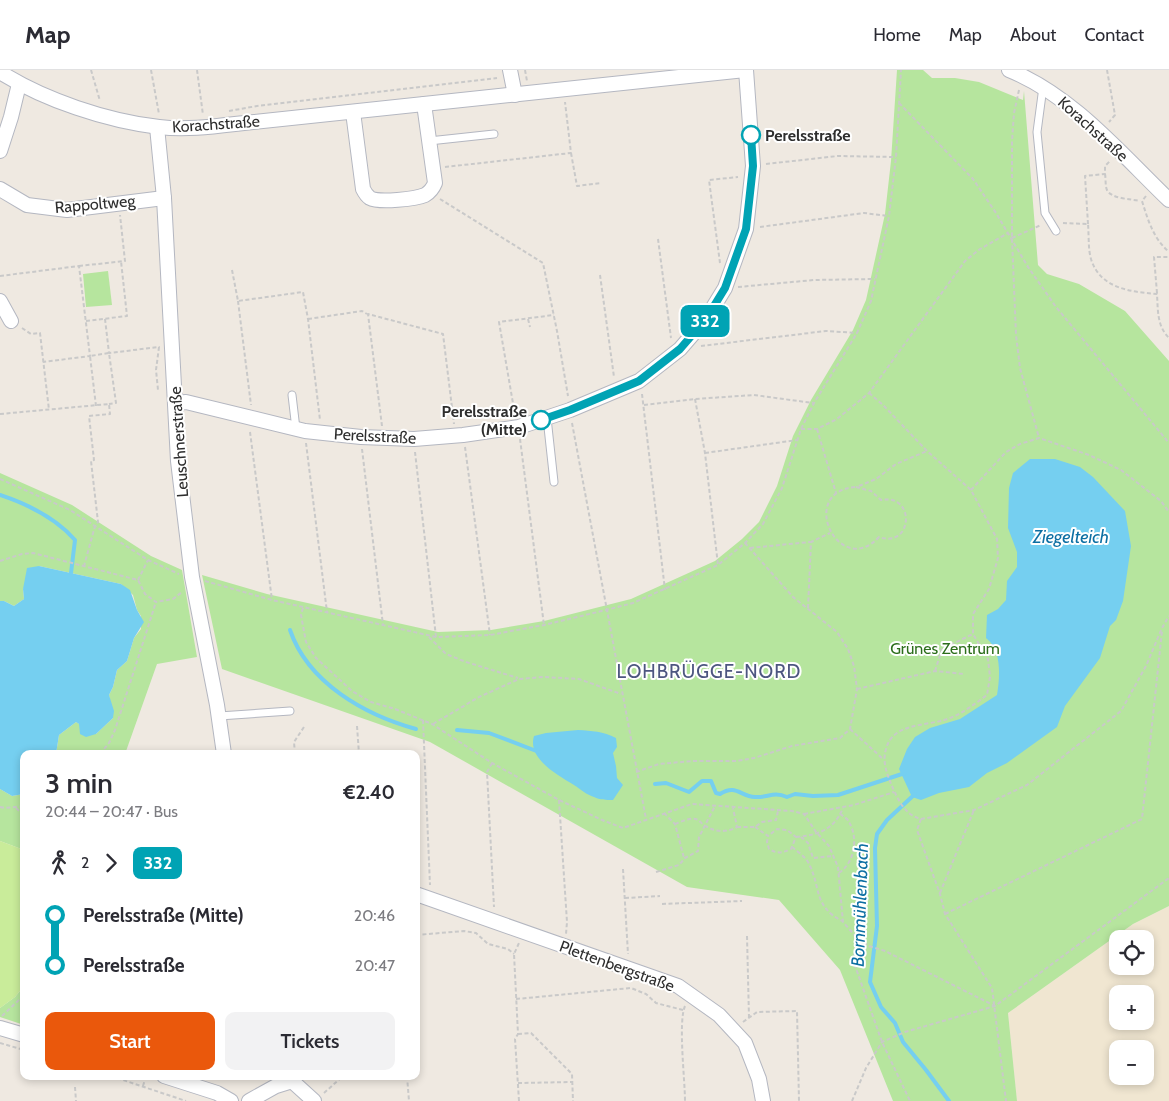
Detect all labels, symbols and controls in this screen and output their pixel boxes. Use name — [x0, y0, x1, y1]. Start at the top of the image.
text: Map — [25, 20, 71, 49]
text: Home — [873, 24, 921, 46]
text: Map — [949, 24, 982, 46]
text: About — [1010, 24, 1056, 46]
text: Contact — [1084, 24, 1144, 46]
street label: Korachstraße — [1054, 93, 1132, 165]
street label: Korachstraße — [172, 111, 260, 137]
marker: Perelsstraße — [741, 125, 761, 145]
place label: Perelsstraße — [765, 126, 851, 145]
street label: Rappoltweg — [54, 191, 137, 217]
line badge: 332 — [676, 305, 734, 337]
text: 332 — [691, 310, 719, 332]
street label: Leuschnerstraße — [166, 386, 192, 498]
place label: Perelsstraße (Mitte) — [441, 402, 527, 439]
marker: Perelsstraße (Mitte) — [531, 410, 551, 430]
street label: Perelsstraße — [333, 424, 417, 448]
water label: Ziegelteich — [1032, 526, 1109, 548]
park label: Grünes Zentrum — [890, 639, 1000, 658]
district label: LOHBRÜGGE-NORD — [617, 660, 801, 683]
text: 3 min — [45, 766, 113, 800]
text: €2.40 — [343, 781, 395, 804]
text: 20:44 – 20:47 · Bus — [45, 802, 178, 821]
water label: Bornmühlenbach — [847, 843, 873, 967]
icon: walk — [45, 849, 73, 877]
icon: forward — [97, 849, 125, 877]
text: 332 — [143, 852, 172, 874]
text: 2 — [81, 853, 89, 872]
text: Perelsstraße (Mitte) — [83, 904, 244, 927]
text: 20:46 — [354, 906, 395, 925]
map controls — [1109, 930, 1154, 1085]
button: locate — [1109, 930, 1154, 975]
street label: Plettenbergstraße — [557, 936, 677, 996]
text: Perelsstraße — [83, 954, 185, 977]
text: 20:47 — [355, 956, 395, 975]
button: + — [1109, 985, 1154, 1030]
button: Start — [45, 1012, 215, 1070]
button: Tickets — [225, 1012, 395, 1070]
button: − — [1109, 1040, 1154, 1085]

